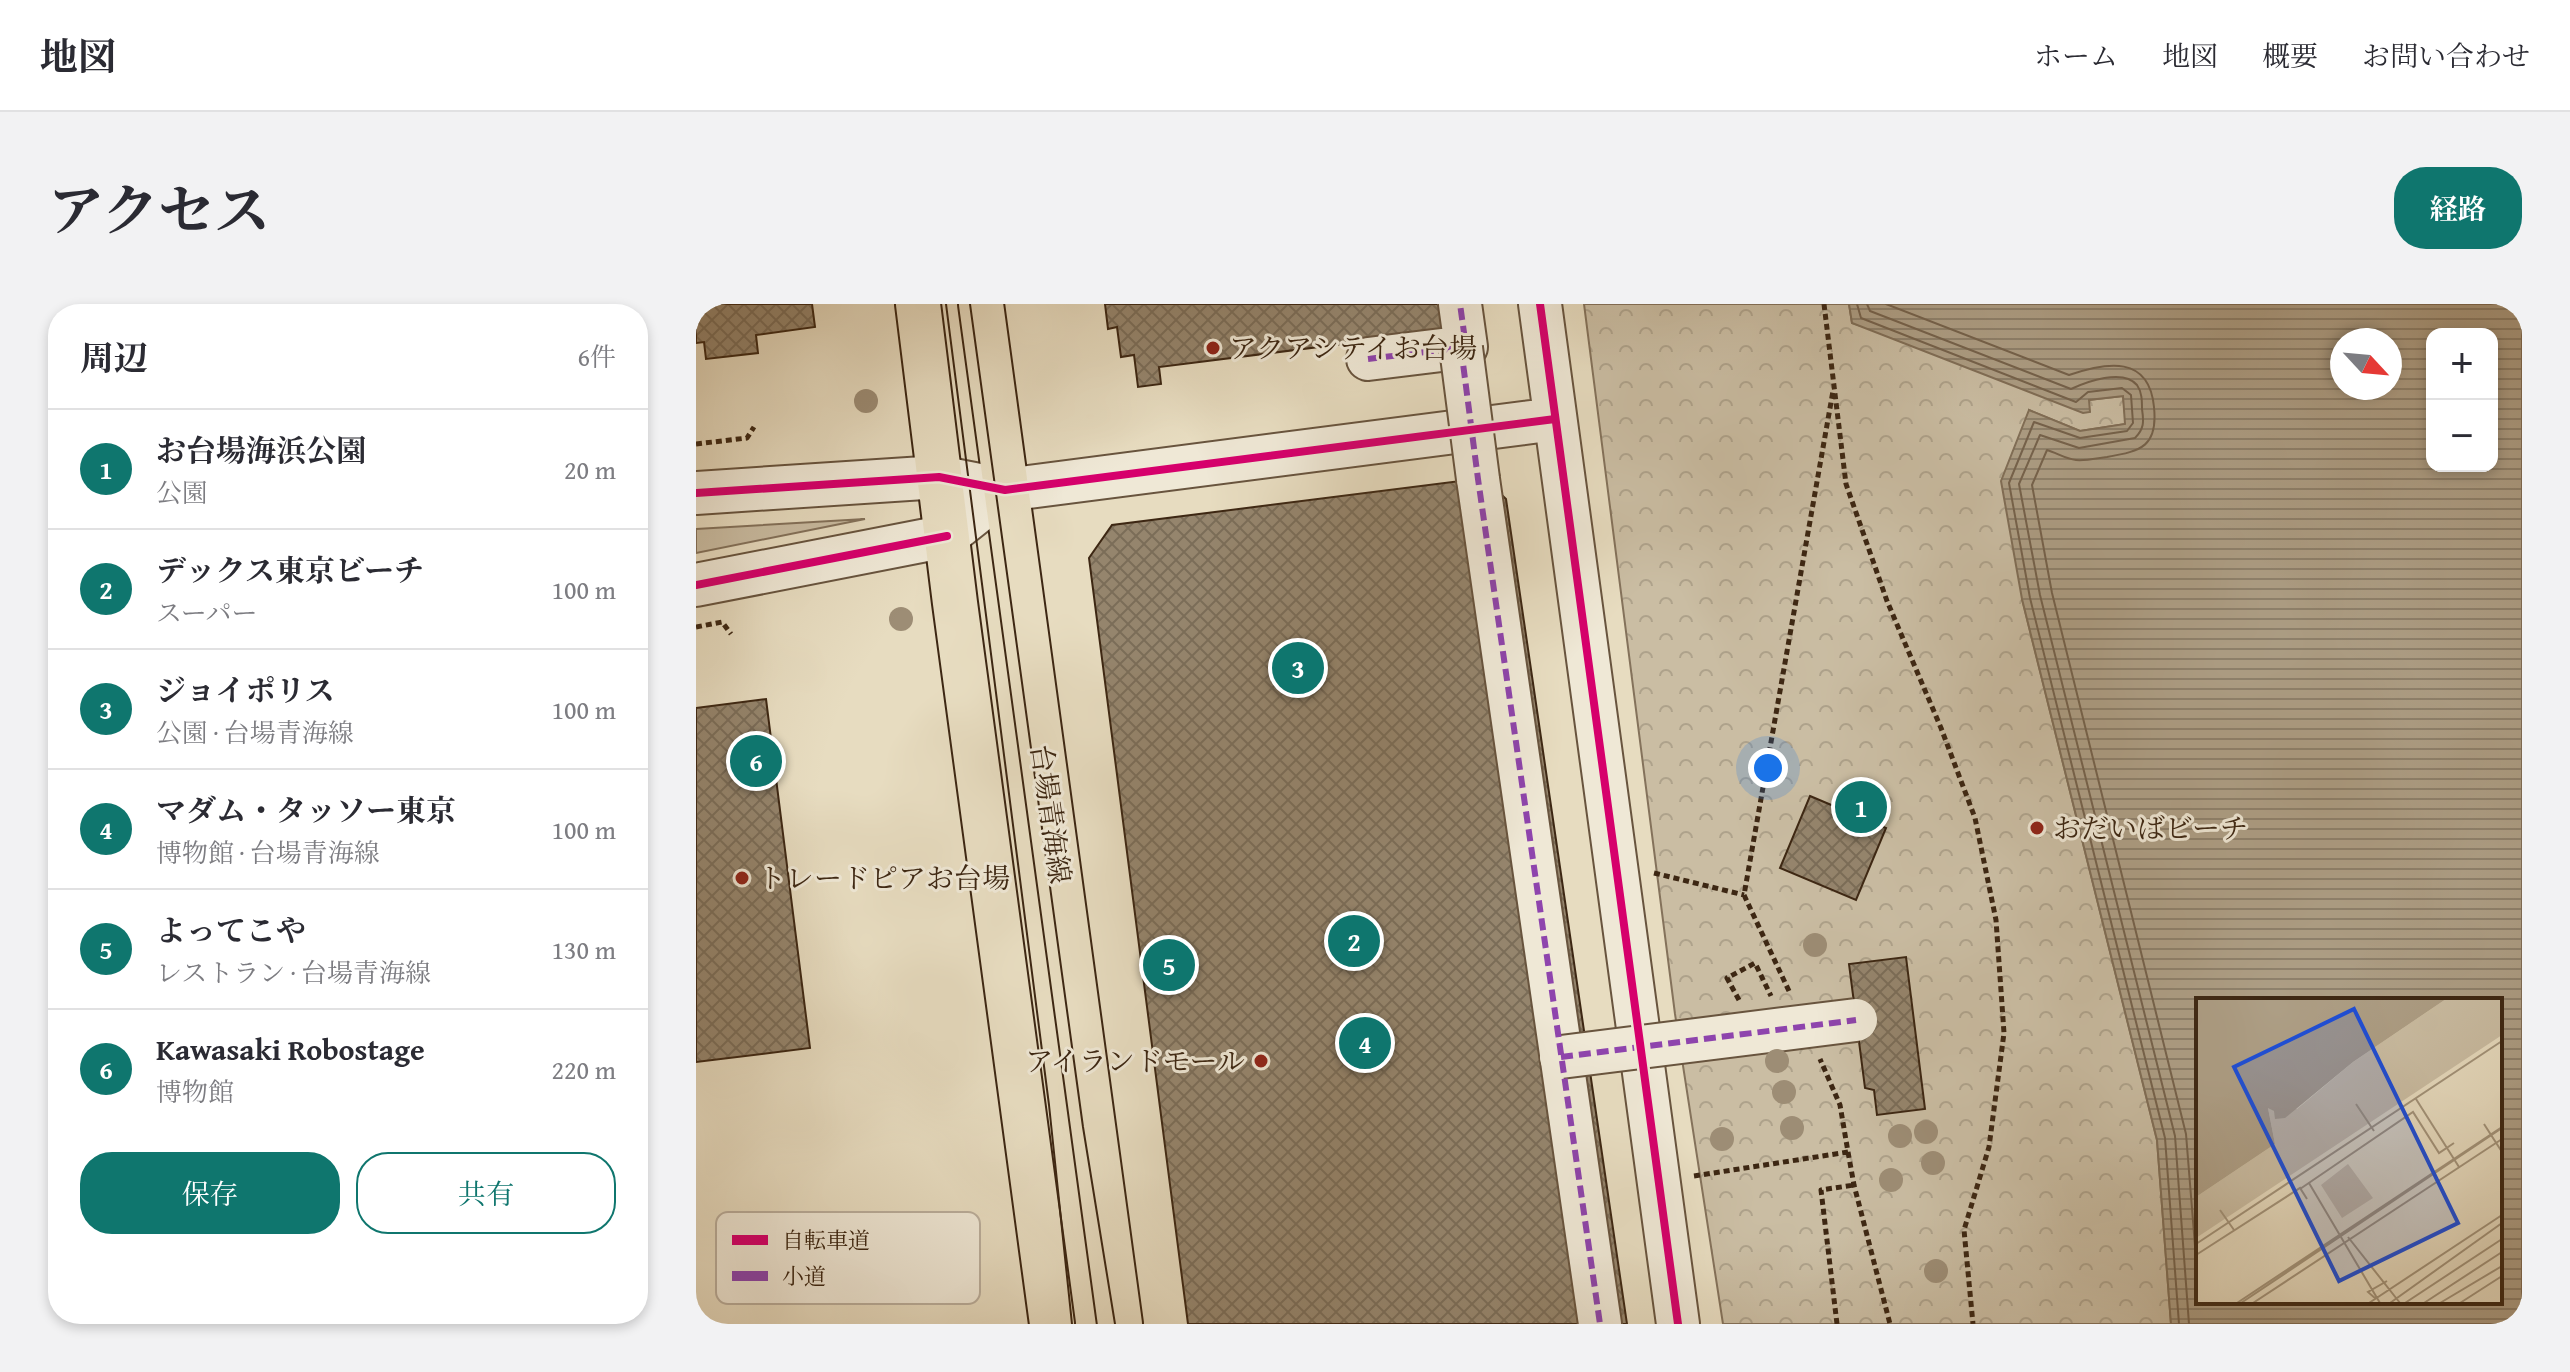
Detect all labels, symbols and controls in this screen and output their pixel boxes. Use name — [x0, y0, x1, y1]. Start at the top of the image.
text: 地図 — [40, 28, 116, 84]
text: ホーム — [2034, 35, 2118, 76]
text: 地図 — [2162, 35, 2218, 76]
text: 概要 — [2262, 35, 2318, 76]
text: お問い合わせ — [2362, 35, 2530, 76]
button: 経路 — [2394, 167, 2522, 249]
text: アクセス — [48, 168, 270, 251]
place label: アクアシテイお台場 — [1229, 327, 1477, 368]
north arrow — [2330, 328, 2402, 400]
map controls — [2426, 328, 2498, 472]
button: + — [2426, 328, 2498, 400]
text: 周辺 — [80, 333, 148, 382]
text: 6件 — [577, 337, 616, 376]
marker: アクアシテイお台場 — [1204, 339, 1222, 357]
button: − — [2426, 400, 2498, 472]
text: お台場海浜公園 — [156, 428, 366, 472]
text: 1 — [99, 450, 113, 489]
text: 20 m — [564, 450, 616, 489]
text: 公園 — [156, 473, 208, 512]
text: デックス東京ビーチ — [156, 548, 424, 592]
text: 2 — [99, 570, 113, 609]
text: 100 m — [551, 570, 616, 609]
text: スーパー — [156, 593, 257, 632]
pin: 3 — [1272, 638, 1324, 698]
text: ジョイポリス — [156, 668, 335, 712]
text: 3 — [99, 690, 113, 729]
text: 100 m — [551, 690, 616, 729]
text: 公園 · 台場青海線 — [156, 713, 354, 752]
pin: 6 — [730, 731, 782, 791]
street label: 台場青海線 — [1021, 742, 1082, 886]
your location — [1748, 748, 1788, 788]
pin: 1 — [1835, 777, 1887, 837]
text: マダム・タッソー東京 — [156, 788, 456, 832]
place label: おだいばビーチ — [2053, 807, 2248, 848]
text: 4 — [99, 810, 113, 849]
text: 100 m — [551, 810, 616, 849]
marker: おだいばビーチ — [2028, 819, 2046, 837]
text: 博物館 · 台場青海線 — [156, 833, 380, 872]
place label: トレードピアお台場 — [758, 857, 1010, 898]
marker: トレードピアお台場 — [733, 869, 751, 887]
text: よってこや — [156, 908, 306, 952]
pin: 2 — [1328, 911, 1380, 971]
text: 5 — [99, 930, 113, 969]
text: 130 m — [551, 930, 616, 969]
pin: 5 — [1143, 935, 1195, 995]
text: レストラン · 台場青海線 — [156, 953, 431, 992]
inset map — [2196, 998, 2502, 1304]
pin: 4 — [1339, 1013, 1391, 1073]
text: Kawasaki Robostage — [156, 1027, 425, 1071]
place label: アイランドモール — [1025, 1040, 1245, 1081]
text: 6 — [99, 1050, 113, 1089]
text: 220 m — [551, 1050, 616, 1089]
marker: アイランドモール — [1252, 1052, 1270, 1070]
text: 博物館 — [156, 1072, 234, 1111]
button: 保存 — [80, 1152, 340, 1234]
button: 共有 — [356, 1152, 616, 1234]
legend — [716, 1212, 980, 1304]
text: 自転車道 — [782, 1224, 870, 1256]
text: 小道 — [782, 1260, 826, 1292]

